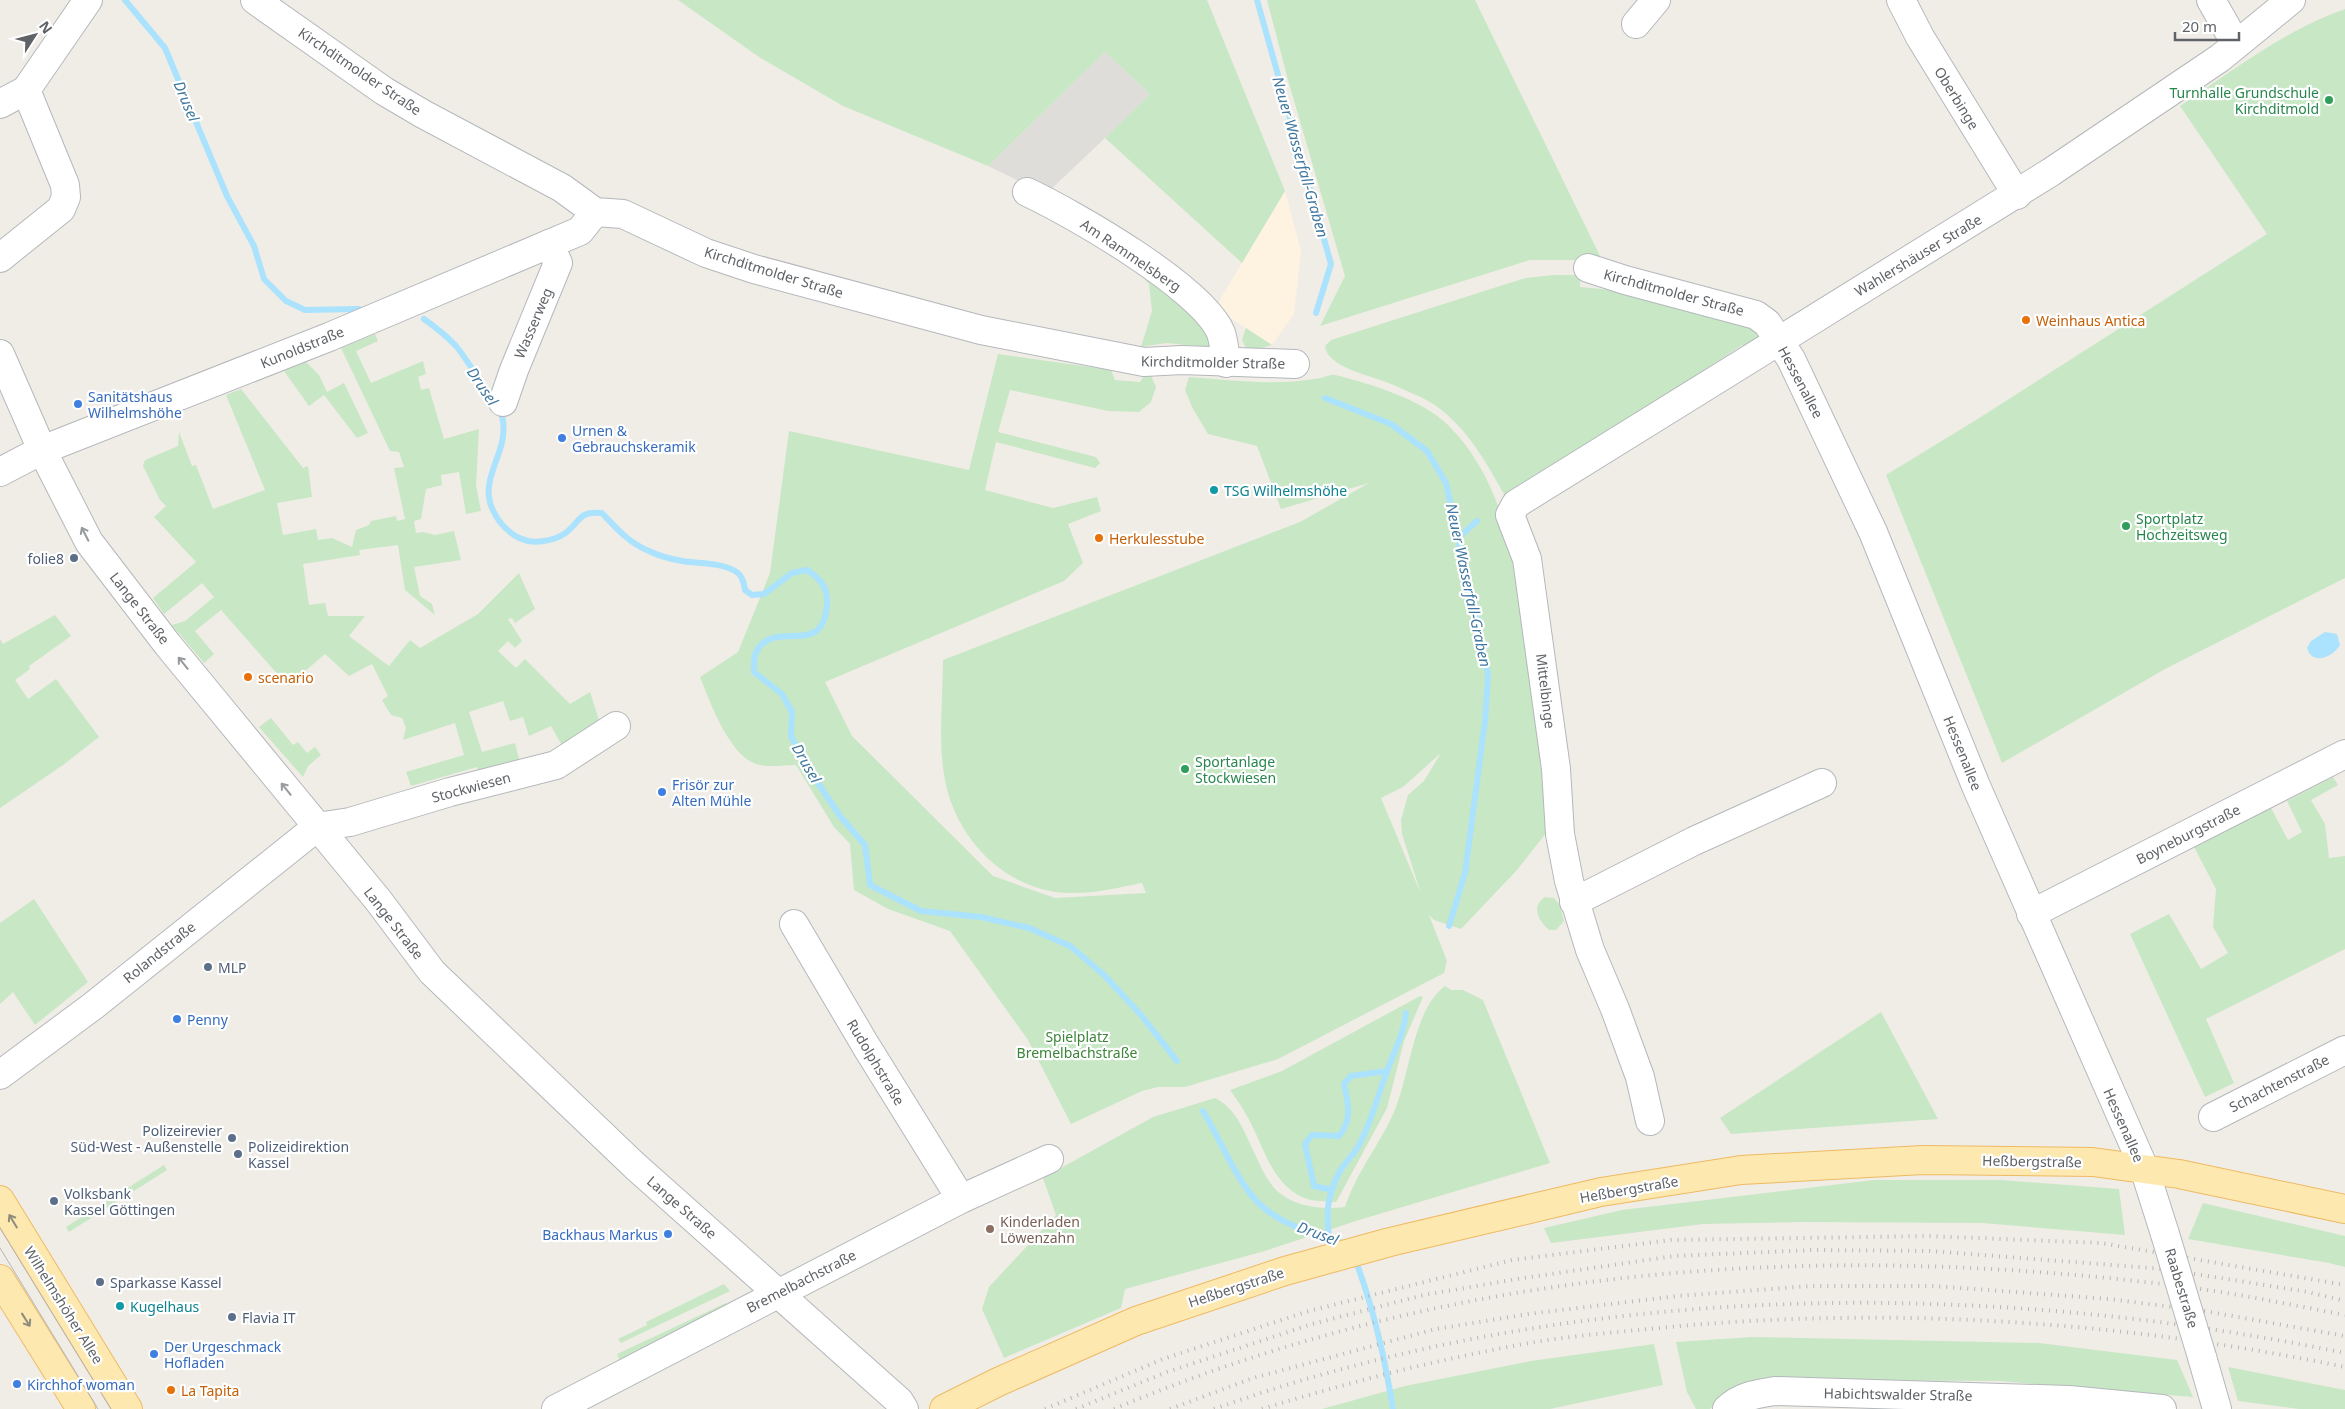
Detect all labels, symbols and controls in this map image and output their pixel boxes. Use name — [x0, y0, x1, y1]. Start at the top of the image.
north arrow — [10, 10, 60, 60]
scale bar — [2175, 10, 2239, 42]
text: 20 m — [2182, 16, 2217, 36]
text: N — [35, 17, 57, 37]
street label: Kirchditmolder Straße — [295, 23, 425, 119]
street label: Oberbinge — [1930, 63, 1984, 133]
water label: Neuer Wasserfall-Graben — [1268, 74, 1334, 240]
water label: Drusel — [169, 78, 205, 126]
place label: Turnhalle Grundschule Kirchditmold — [2169, 83, 2319, 118]
marker: Turnhalle Grundschule Kirchditmold — [2323, 94, 2335, 106]
street label: Wahlershäuser Straße — [1851, 209, 1985, 301]
street label: Am Rammelsberg — [1077, 214, 1185, 296]
street label: Kirchditmolder Straße — [702, 242, 846, 302]
street label: Kirchditmolder Straße — [1602, 264, 1746, 320]
street label: Wasserweg — [510, 285, 556, 361]
place label: Weinhaus Antica — [2036, 311, 2145, 330]
marker: Weinhaus Antica — [2020, 314, 2032, 326]
street label: Kunoldstraße — [257, 322, 347, 372]
street label: Hessenallee — [1774, 343, 1828, 421]
street label: Kirchditmolder Straße — [1141, 351, 1285, 373]
water label: Drusel — [463, 363, 504, 410]
place label: Sanitätshaus Wilhelmshöhe — [88, 387, 182, 422]
marker: Sanitätshaus Wilhelmshöhe — [72, 398, 84, 410]
place label: Urnen & Gebrauchskeramik — [572, 421, 696, 456]
marker: Urnen & Gebrauchskeramik — [556, 432, 568, 444]
place label: TSG Wilhelmshöhe — [1224, 481, 1347, 500]
marker: TSG Wilhelmshöhe — [1208, 484, 1220, 496]
water label: Neuer Wasserfall-Graben — [1442, 501, 1496, 669]
place label: Sportplatz Hochzeitsweg — [2136, 509, 2228, 544]
marker: Sportplatz Hochzeitsweg — [2120, 520, 2132, 532]
one-way arrow — [80, 527, 89, 542]
place label: Herkulesstube — [1109, 529, 1204, 548]
marker: Herkulesstube — [1093, 532, 1105, 544]
place label: folie8 — [28, 549, 64, 568]
marker: folie8 — [68, 552, 80, 564]
street label: Lange Straße — [106, 568, 174, 648]
street label: Mittelbinge — [1532, 652, 1560, 730]
one-way arrow — [178, 657, 189, 670]
place label: scenario — [258, 668, 314, 687]
marker: scenario — [242, 671, 254, 683]
street label: Hessenallee — [1939, 713, 1987, 793]
water label: Drusel — [788, 740, 827, 787]
place label: Sportanlage Stockwiesen — [1195, 752, 1276, 787]
marker: Sportanlage Stockwiesen — [1179, 763, 1191, 775]
street label: Stockwiesen — [429, 767, 513, 807]
place label: Frisör zur Alten Mühle — [672, 775, 751, 810]
one-way arrow — [280, 783, 291, 796]
marker: Frisör zur Alten Mühle — [656, 786, 668, 798]
street label: Boyneburgstraße — [2133, 800, 2243, 868]
street label: Lange Straße — [360, 883, 428, 963]
street label: Rolandstraße — [119, 917, 199, 987]
place label: MLP — [218, 958, 247, 977]
marker: MLP — [202, 961, 214, 973]
place label: Penny — [187, 1010, 229, 1029]
marker: Penny — [171, 1013, 183, 1025]
street label: Rudolphstraße — [843, 1015, 909, 1109]
park label: Spielplatz Bremelbachstraße — [1017, 1027, 1137, 1062]
street label: Schachtenstraße — [2226, 1050, 2332, 1116]
street label: Hessenallee — [2099, 1085, 2149, 1165]
place label: Polizeirevier Süd-West - Außenstelle — [71, 1121, 222, 1156]
marker: Polizeirevier Süd-West - Außenstelle — [226, 1132, 238, 1144]
place label: Polizeidirektion Kassel — [248, 1137, 349, 1172]
marker: Polizeidirektion Kassel — [232, 1148, 244, 1160]
street label: Heßbergstraße — [1982, 1151, 2082, 1171]
street label: Lange Straße — [643, 1171, 721, 1243]
street label: Heßbergstraße — [1578, 1171, 1680, 1207]
place label: Volksbank Kassel Göttingen — [64, 1184, 175, 1219]
marker: Volksbank Kassel Göttingen — [48, 1195, 60, 1207]
place label: Kinderladen Löwenzahn — [1000, 1212, 1080, 1247]
one-way arrow — [7, 1215, 17, 1229]
water label: Drusel — [1295, 1216, 1342, 1250]
marker: Kinderladen Löwenzahn — [984, 1223, 996, 1235]
place label: Backhaus Markus — [542, 1225, 658, 1244]
marker: Backhaus Markus — [662, 1228, 674, 1240]
street label: Wilhelmshöher Allee — [20, 1243, 108, 1367]
street label: Bremelbachstraße — [743, 1245, 859, 1317]
street label: Raabestraße — [2161, 1246, 2203, 1330]
street label: Heßbergstraße — [1186, 1263, 1286, 1311]
place label: Sparkasse Kassel — [110, 1273, 222, 1292]
marker: Sparkasse Kassel — [94, 1276, 106, 1288]
place label: Kugelhaus — [130, 1297, 200, 1316]
marker: Kugelhaus — [114, 1300, 126, 1312]
place label: Flavia IT — [242, 1308, 296, 1327]
marker: Flavia IT — [226, 1311, 238, 1323]
one-way arrow — [21, 1313, 31, 1327]
place label: Der Urgeschmack Hofladen — [164, 1337, 282, 1372]
marker: Der Urgeschmack Hofladen — [148, 1348, 160, 1360]
place label: Kirchhof woman — [27, 1375, 135, 1394]
marker: Kirchhof woman — [11, 1378, 23, 1390]
place label: La Tapita — [181, 1381, 239, 1400]
street label: Habichtswalder Straße — [1823, 1383, 1973, 1405]
marker: La Tapita — [165, 1384, 177, 1396]

